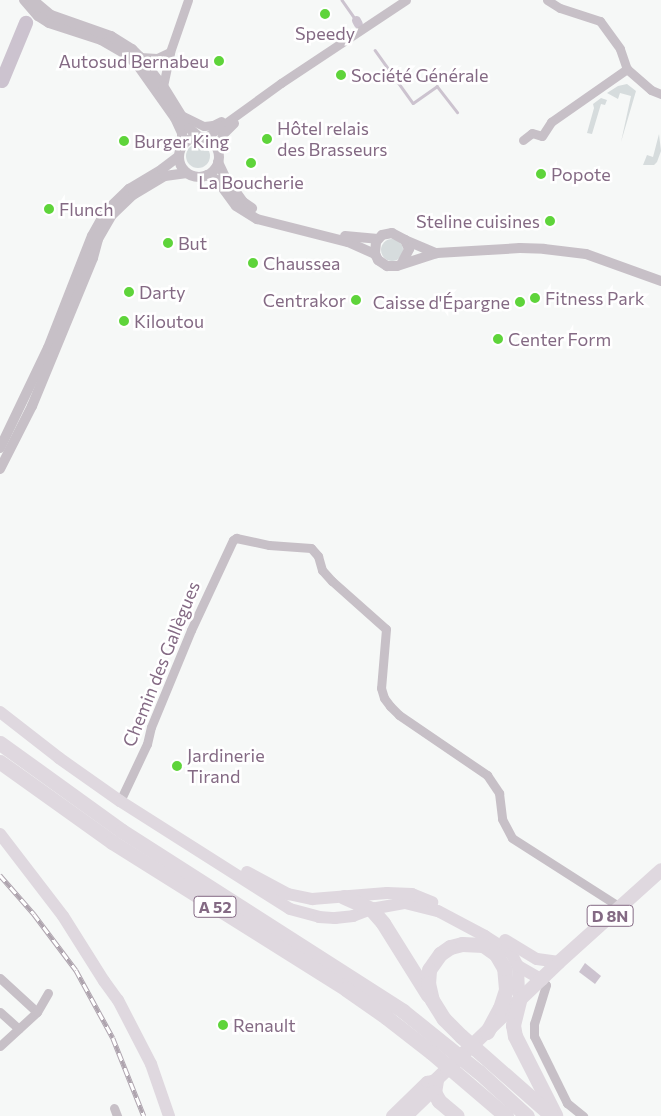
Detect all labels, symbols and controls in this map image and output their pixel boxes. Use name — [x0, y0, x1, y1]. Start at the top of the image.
marker: Speedy — [319, 8, 331, 20]
place label: Speedy — [295, 22, 355, 44]
place label: Autosud Bernabeu — [59, 50, 209, 72]
marker: Autosud Bernabeu — [213, 55, 225, 67]
place label: Société Générale — [351, 64, 488, 86]
marker: Société Générale — [335, 69, 347, 81]
place label: Hôtel relais des Brasseurs — [277, 118, 388, 160]
place label: Burger King — [134, 130, 229, 152]
marker: Hôtel relais des Brasseurs — [261, 133, 273, 145]
marker: Burger King — [118, 135, 130, 147]
marker: La Boucherie — [245, 157, 257, 169]
place label: Popote — [551, 163, 611, 185]
marker: Popote — [535, 168, 547, 180]
place label: La Boucherie — [198, 171, 304, 193]
place label: Flunch — [59, 198, 113, 220]
marker: Flunch — [43, 203, 55, 215]
place label: Steline cuisines — [416, 210, 540, 232]
marker: Steline cuisines — [544, 215, 556, 227]
place label: But — [178, 232, 207, 254]
marker: But — [162, 237, 174, 249]
place label: Chaussea — [263, 252, 340, 274]
marker: Chaussea — [247, 257, 259, 269]
place label: Darty — [139, 281, 186, 303]
marker: Darty — [123, 286, 135, 298]
place label: Fitness Park — [545, 287, 645, 309]
place label: Centrakor — [263, 289, 346, 311]
place label: Caisse d'Épargne — [373, 291, 510, 313]
marker: Fitness Park — [529, 292, 541, 304]
marker: Centrakor — [350, 294, 362, 306]
marker: Caisse d'Épargne — [514, 296, 526, 308]
place label: Kiloutou — [134, 310, 204, 332]
marker: Kiloutou — [118, 315, 130, 327]
place label: Center Form — [508, 328, 611, 350]
marker: Center Form — [492, 333, 504, 345]
street label: Chemin des Gallègues — [118, 578, 204, 750]
place label: Jardinerie Tirand — [187, 745, 265, 788]
marker: Jardinerie Tirand — [171, 760, 183, 772]
road number: A 52 — [192, 894, 238, 920]
road number: D 8N — [586, 902, 634, 929]
place label: Renault — [233, 1014, 296, 1036]
marker: Renault — [217, 1019, 229, 1031]

